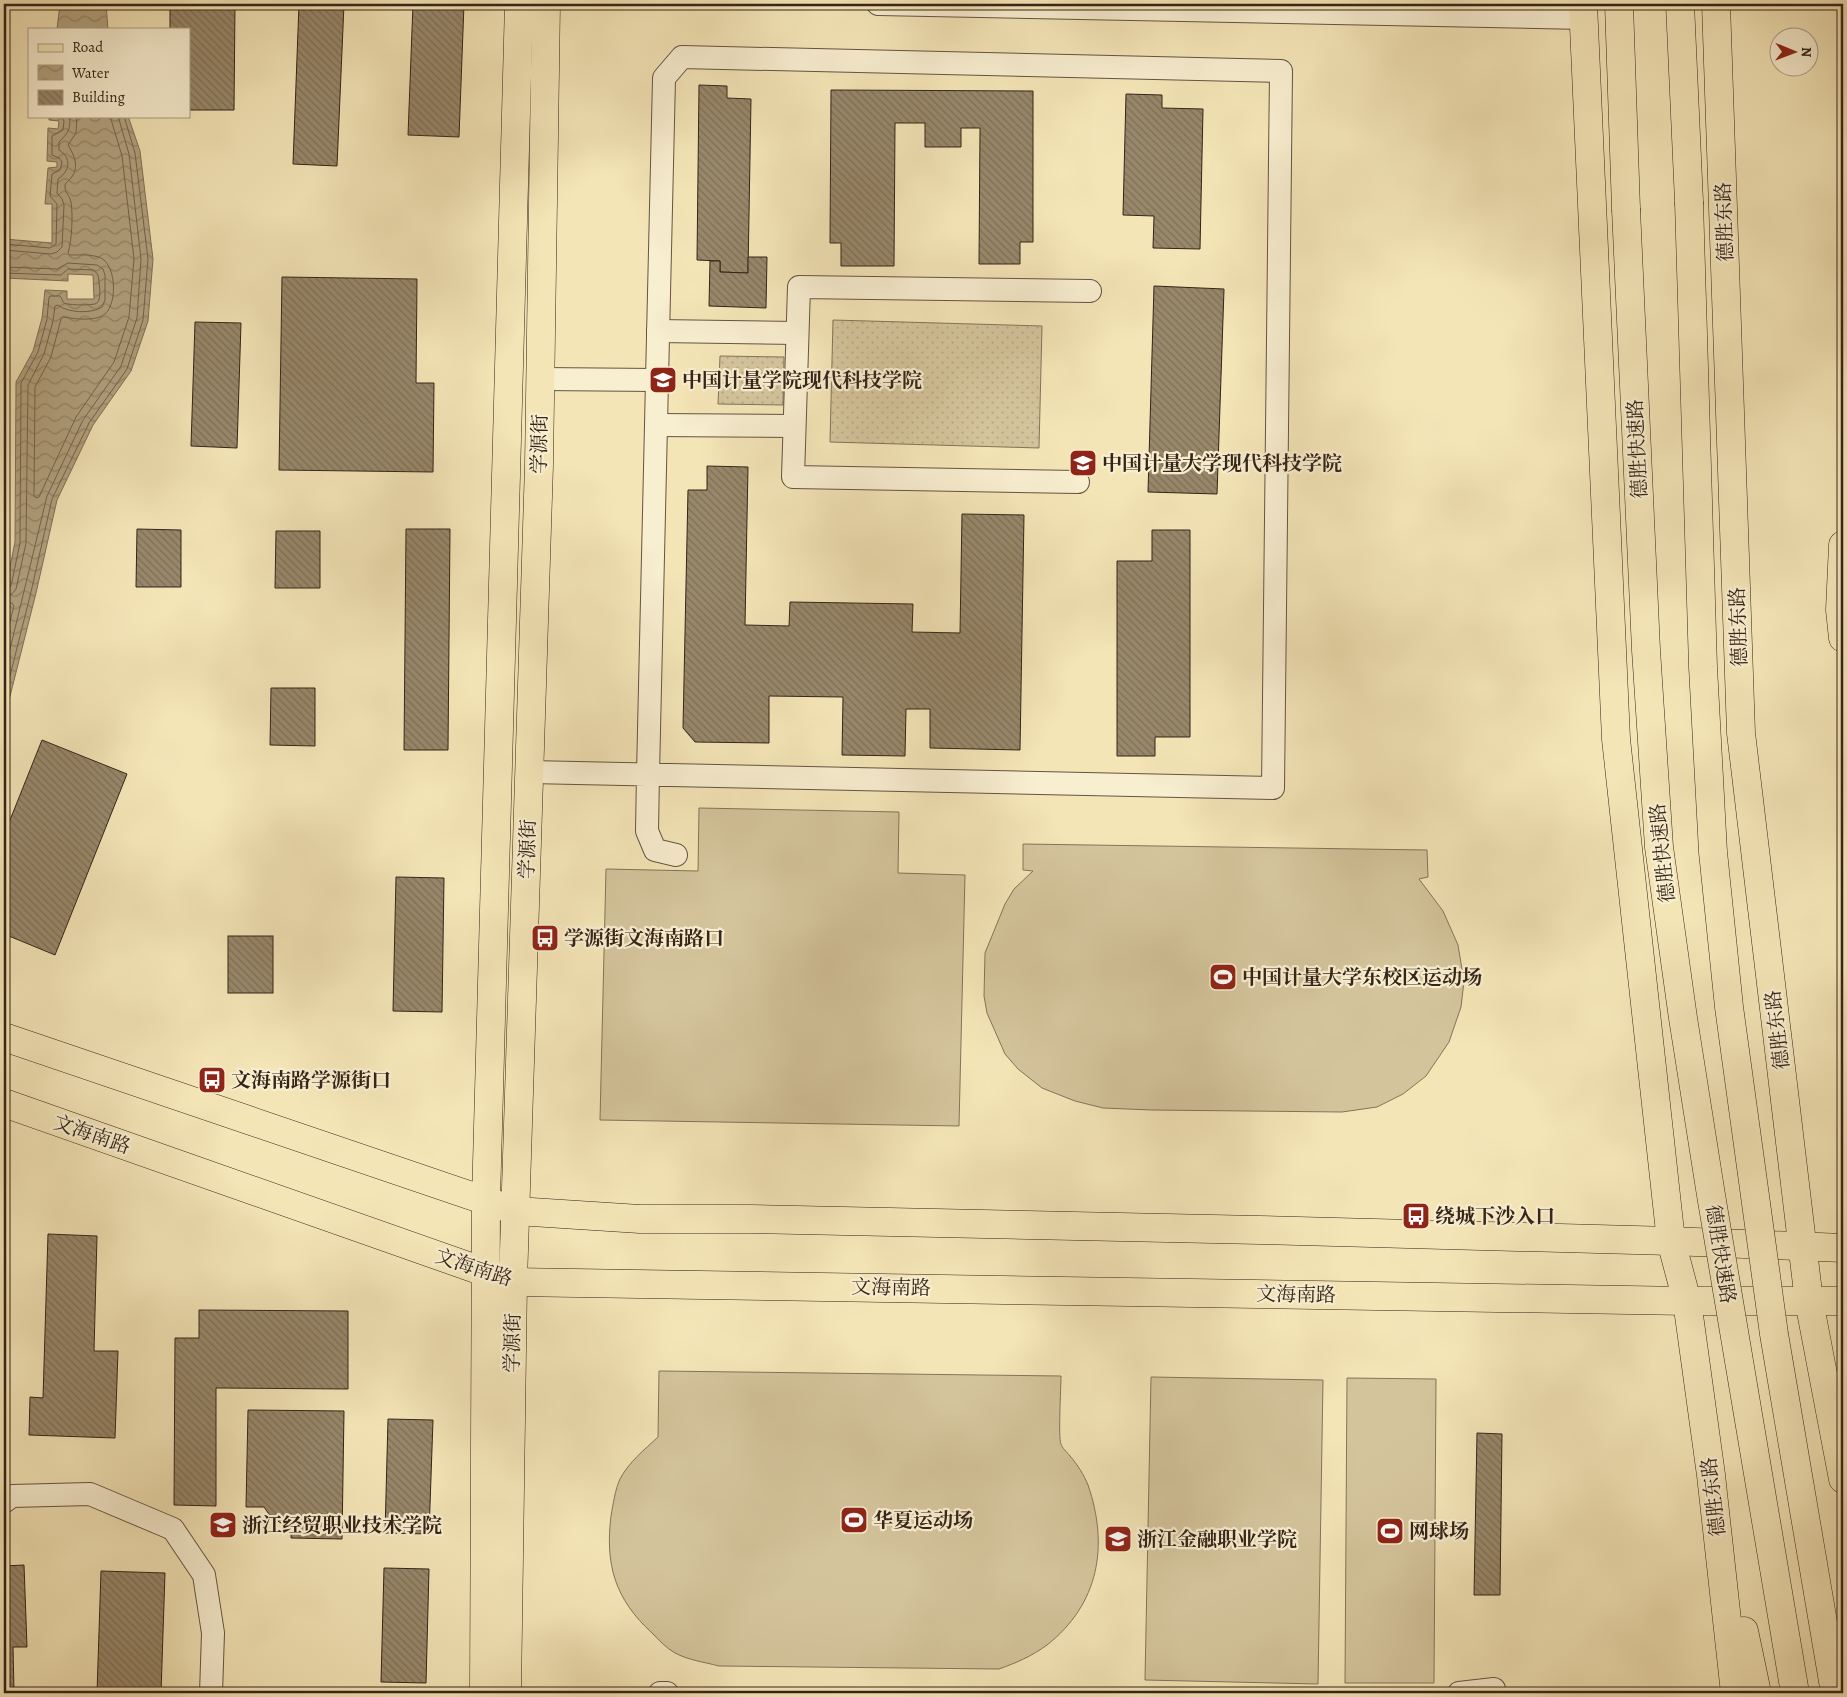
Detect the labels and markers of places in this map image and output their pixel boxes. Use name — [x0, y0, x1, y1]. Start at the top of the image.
school or university icon: 中国计量学院现代科技学院 — [648, 365, 678, 395]
place label: 中国计量学院现代科技学院 — [682, 367, 922, 394]
school or university icon: 中国计量大学现代科技学院 — [1068, 448, 1098, 478]
place label: 中国计量大学现代科技学院 — [1102, 450, 1342, 477]
bus stop icon: 学源街文海南路口 — [530, 923, 560, 953]
place label: 学源街文海南路口 — [564, 925, 724, 952]
sports icon: 中国计量大学东校区运动场 — [1208, 962, 1238, 992]
place label: 中国计量大学东校区运动场 — [1242, 964, 1482, 991]
bus stop icon: 文海南路学源街口 — [197, 1065, 227, 1095]
place label: 文海南路学源街口 — [231, 1067, 391, 1094]
bus stop icon: 绕城下沙入口 — [1401, 1201, 1431, 1231]
place label: 绕城下沙入口 — [1435, 1203, 1555, 1230]
sports icon: 华夏运动场 — [839, 1505, 869, 1535]
place label: 华夏运动场 — [873, 1507, 973, 1534]
school or university icon: 浙江经贸职业技术学院 — [208, 1510, 238, 1540]
place label: 浙江经贸职业技术学院 — [242, 1512, 442, 1539]
sports icon: 网球场 — [1375, 1516, 1405, 1546]
place label: 网球场 — [1409, 1518, 1469, 1545]
school or university icon: 浙江金融职业学院 — [1103, 1524, 1133, 1554]
place label: 浙江金融职业学院 — [1137, 1526, 1297, 1553]

